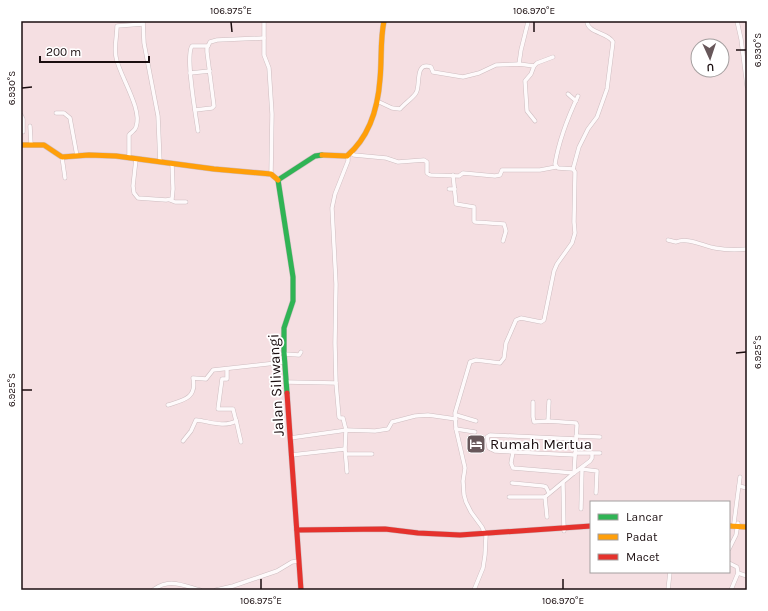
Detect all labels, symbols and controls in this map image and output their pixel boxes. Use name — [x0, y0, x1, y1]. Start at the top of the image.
text: 106.975°E — [210, 5, 252, 17]
text: 106.970°E — [513, 5, 555, 17]
text: 6.930°S — [752, 33, 764, 67]
scale bar — [40, 38, 149, 64]
north arrow — [690, 38, 730, 78]
text: 200 m — [46, 45, 81, 59]
text: U — [706, 61, 715, 74]
text: 6.930°S — [6, 71, 18, 105]
street label: Jalan Siliwangi — [264, 333, 288, 437]
text: 6.925°S — [752, 335, 764, 369]
text: 6.925°S — [6, 373, 18, 407]
hotel icon: Rumah Mertua — [465, 433, 487, 455]
place label: Rumah Mertua — [490, 435, 592, 453]
legend — [590, 501, 730, 573]
text: Lancar — [626, 510, 663, 524]
text: Padat — [626, 530, 658, 544]
text: Macet — [626, 550, 660, 564]
text: 106.975°E — [240, 595, 282, 607]
text: 106.970°E — [542, 595, 584, 607]

